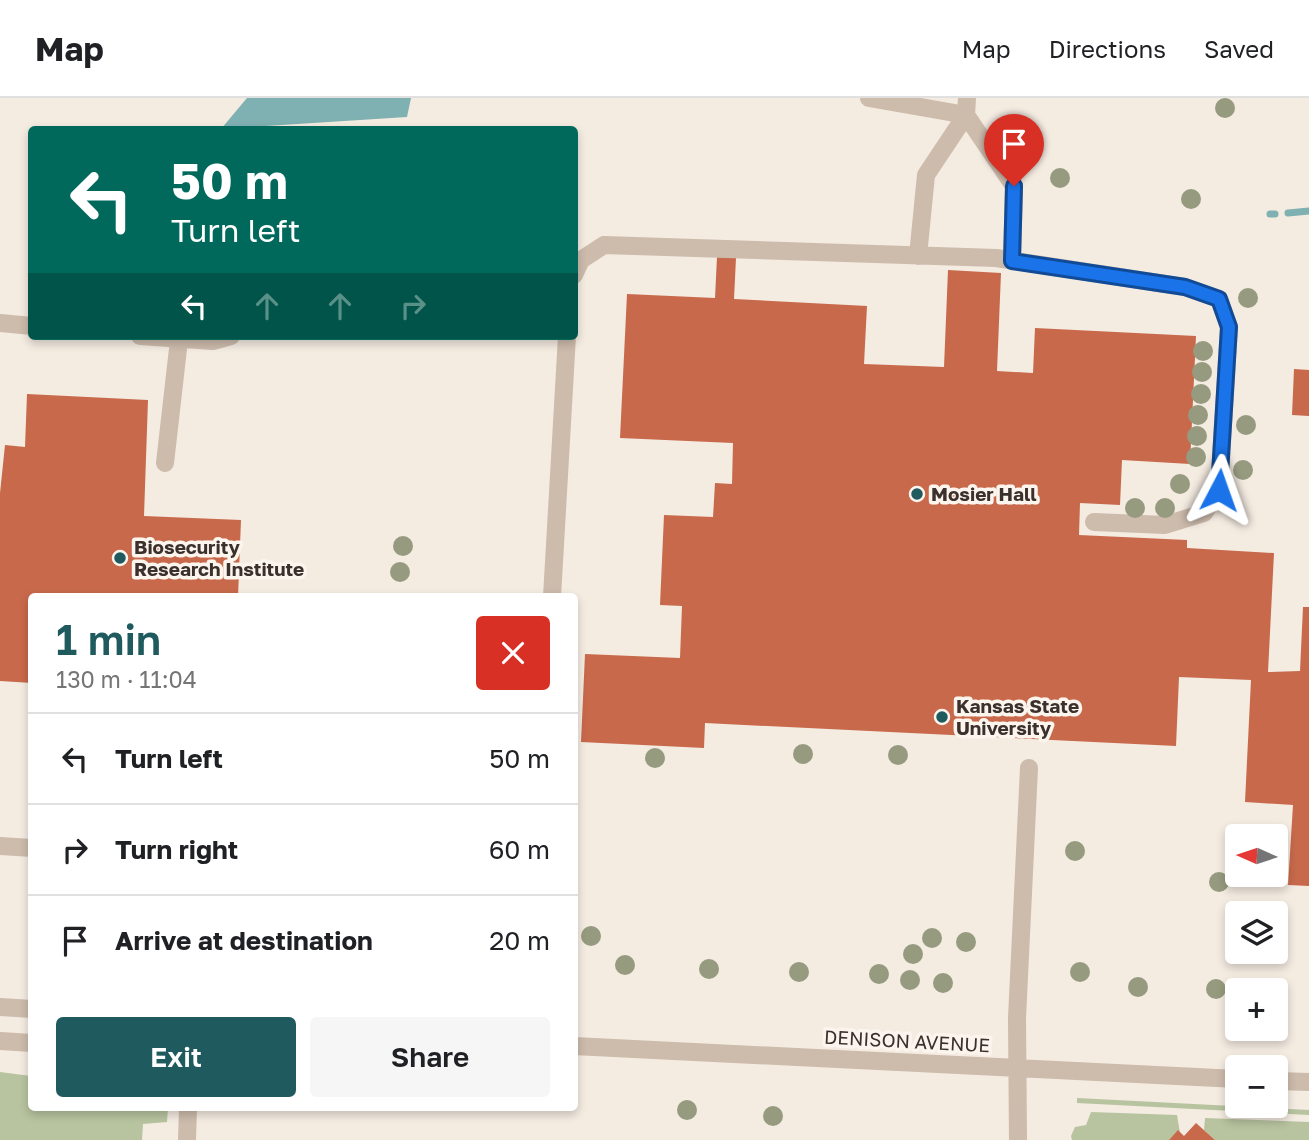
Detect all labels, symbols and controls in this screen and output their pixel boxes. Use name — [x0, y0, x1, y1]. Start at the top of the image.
text: Map — [35, 29, 104, 68]
text: Map — [962, 34, 1011, 63]
text: Directions — [1049, 34, 1166, 63]
text: Saved — [1204, 34, 1274, 63]
pin — [984, 114, 1044, 186]
icon: arrive — [995, 125, 1033, 163]
text: 50 m — [171, 151, 288, 210]
icon: left — [56, 154, 147, 245]
text: Turn left — [171, 211, 300, 249]
icon: left — [175, 287, 213, 325]
icon: ahead — [248, 287, 286, 325]
icon: ahead — [321, 287, 359, 325]
icon: right — [394, 287, 432, 325]
position arrow — [1182, 453, 1256, 527]
place label: Mosier Hall — [931, 482, 1037, 505]
marker: Mosier Hall — [909, 486, 925, 502]
place label: Biosecurity Research Institute — [134, 535, 304, 580]
marker: Biosecurity Research Institute — [112, 550, 128, 566]
text: 1 min — [56, 614, 161, 664]
button: close — [476, 616, 550, 690]
text: 130 m · 11:04 — [56, 665, 197, 693]
place label: Kansas State University — [956, 694, 1079, 739]
marker: Kansas State University — [934, 709, 950, 725]
icon: left — [56, 740, 94, 778]
text: Turn left — [115, 743, 223, 774]
text: 50 m — [489, 743, 550, 774]
north arrow — [1225, 824, 1288, 887]
map controls — [1225, 824, 1288, 1118]
icon: right — [56, 831, 94, 869]
text: Turn right — [115, 834, 238, 865]
text: 60 m — [489, 834, 550, 865]
button: layers — [1225, 901, 1288, 964]
icon: arrive — [56, 922, 94, 960]
text: Arrive at destination — [115, 925, 373, 956]
text: 20 m — [489, 925, 550, 956]
button: + — [1225, 978, 1288, 1041]
button: Exit — [56, 1017, 296, 1097]
button: Share — [310, 1017, 550, 1097]
street label: DENISON AVENUE — [824, 1025, 990, 1056]
button: − — [1225, 1055, 1288, 1118]

